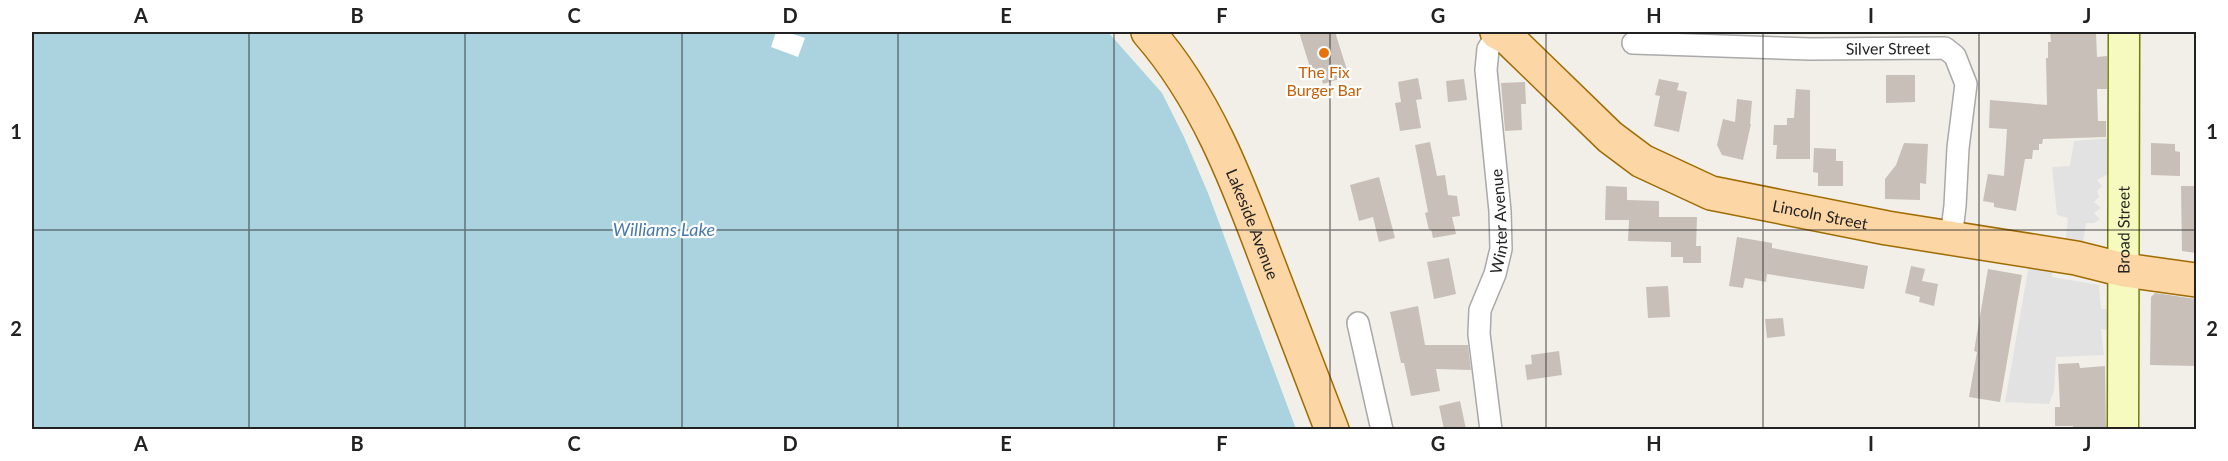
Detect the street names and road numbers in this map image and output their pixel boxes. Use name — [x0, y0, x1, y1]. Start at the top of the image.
street label: Silver Street — [1846, 38, 1930, 58]
street label: Lakeside Avenue — [1223, 166, 1283, 282]
street label: Winter Avenue — [1485, 168, 1511, 276]
street label: Broad Street — [2113, 186, 2133, 274]
street label: Lincoln Street — [1771, 195, 1870, 233]

